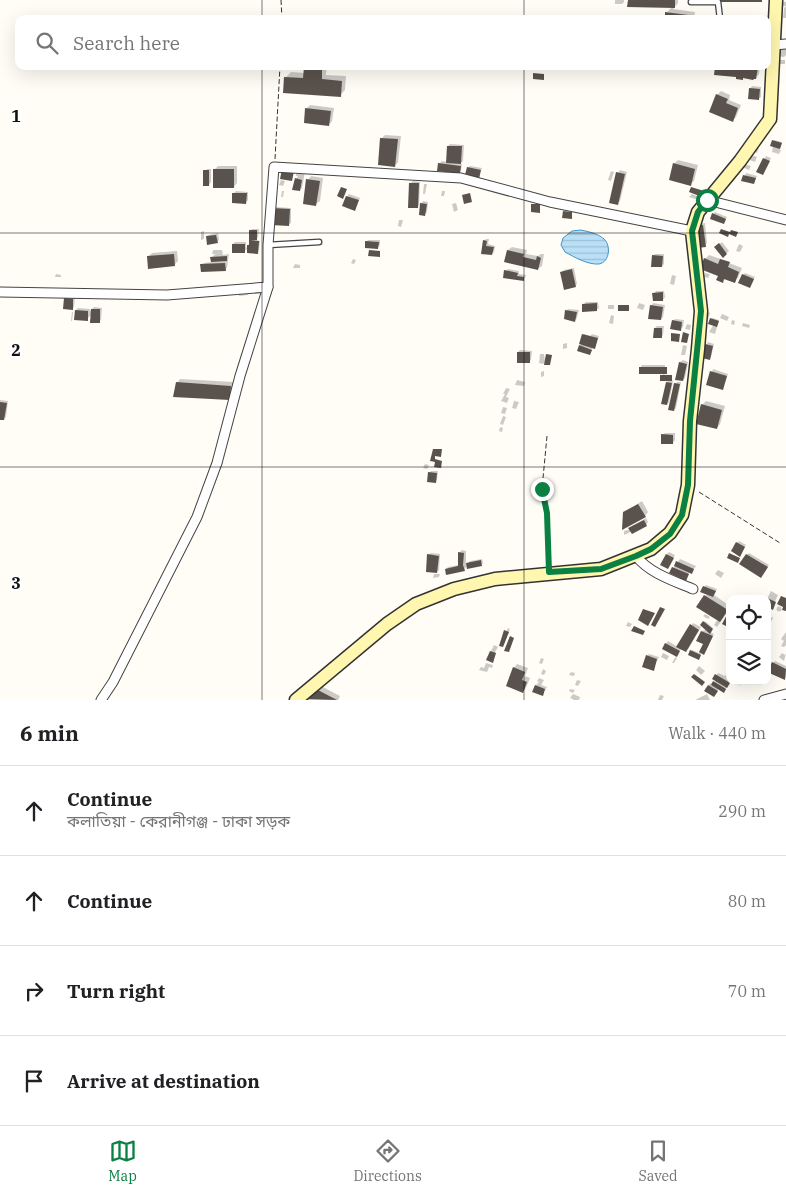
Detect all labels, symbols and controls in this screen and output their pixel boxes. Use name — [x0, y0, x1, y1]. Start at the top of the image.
search box — [15, 15, 771, 70]
icon: search — [33, 29, 61, 57]
text: Search here — [73, 31, 180, 55]
text: 1 — [11, 106, 21, 126]
route start — [696, 189, 719, 212]
text: 2 — [11, 340, 21, 360]
route end — [531, 478, 554, 501]
text: 3 — [11, 573, 21, 593]
map controls — [726, 595, 771, 685]
button: locate — [726, 595, 771, 640]
button: layers — [726, 640, 771, 685]
text: 6 min — [20, 719, 79, 747]
text: Walk · 440 m — [668, 723, 766, 743]
text: Continue — [67, 787, 152, 811]
icon: ahead — [20, 797, 48, 825]
text: 290 m — [718, 801, 766, 821]
text: কলাতিয়া - কেরানীগঞ্জ - ঢাকা সড়ক — [67, 811, 290, 831]
icon: ahead — [20, 887, 48, 915]
text: Continue — [67, 889, 152, 913]
text: 80 m — [728, 891, 766, 911]
icon: right — [20, 977, 48, 1005]
text: Turn right — [67, 979, 165, 1003]
text: 70 m — [728, 981, 766, 1001]
icon: arrive — [20, 1067, 48, 1095]
text: Arrive at destination — [67, 1069, 260, 1093]
tab: Map — [108, 1137, 137, 1185]
tab: Directions — [353, 1137, 422, 1185]
tab: Saved — [638, 1137, 678, 1185]

